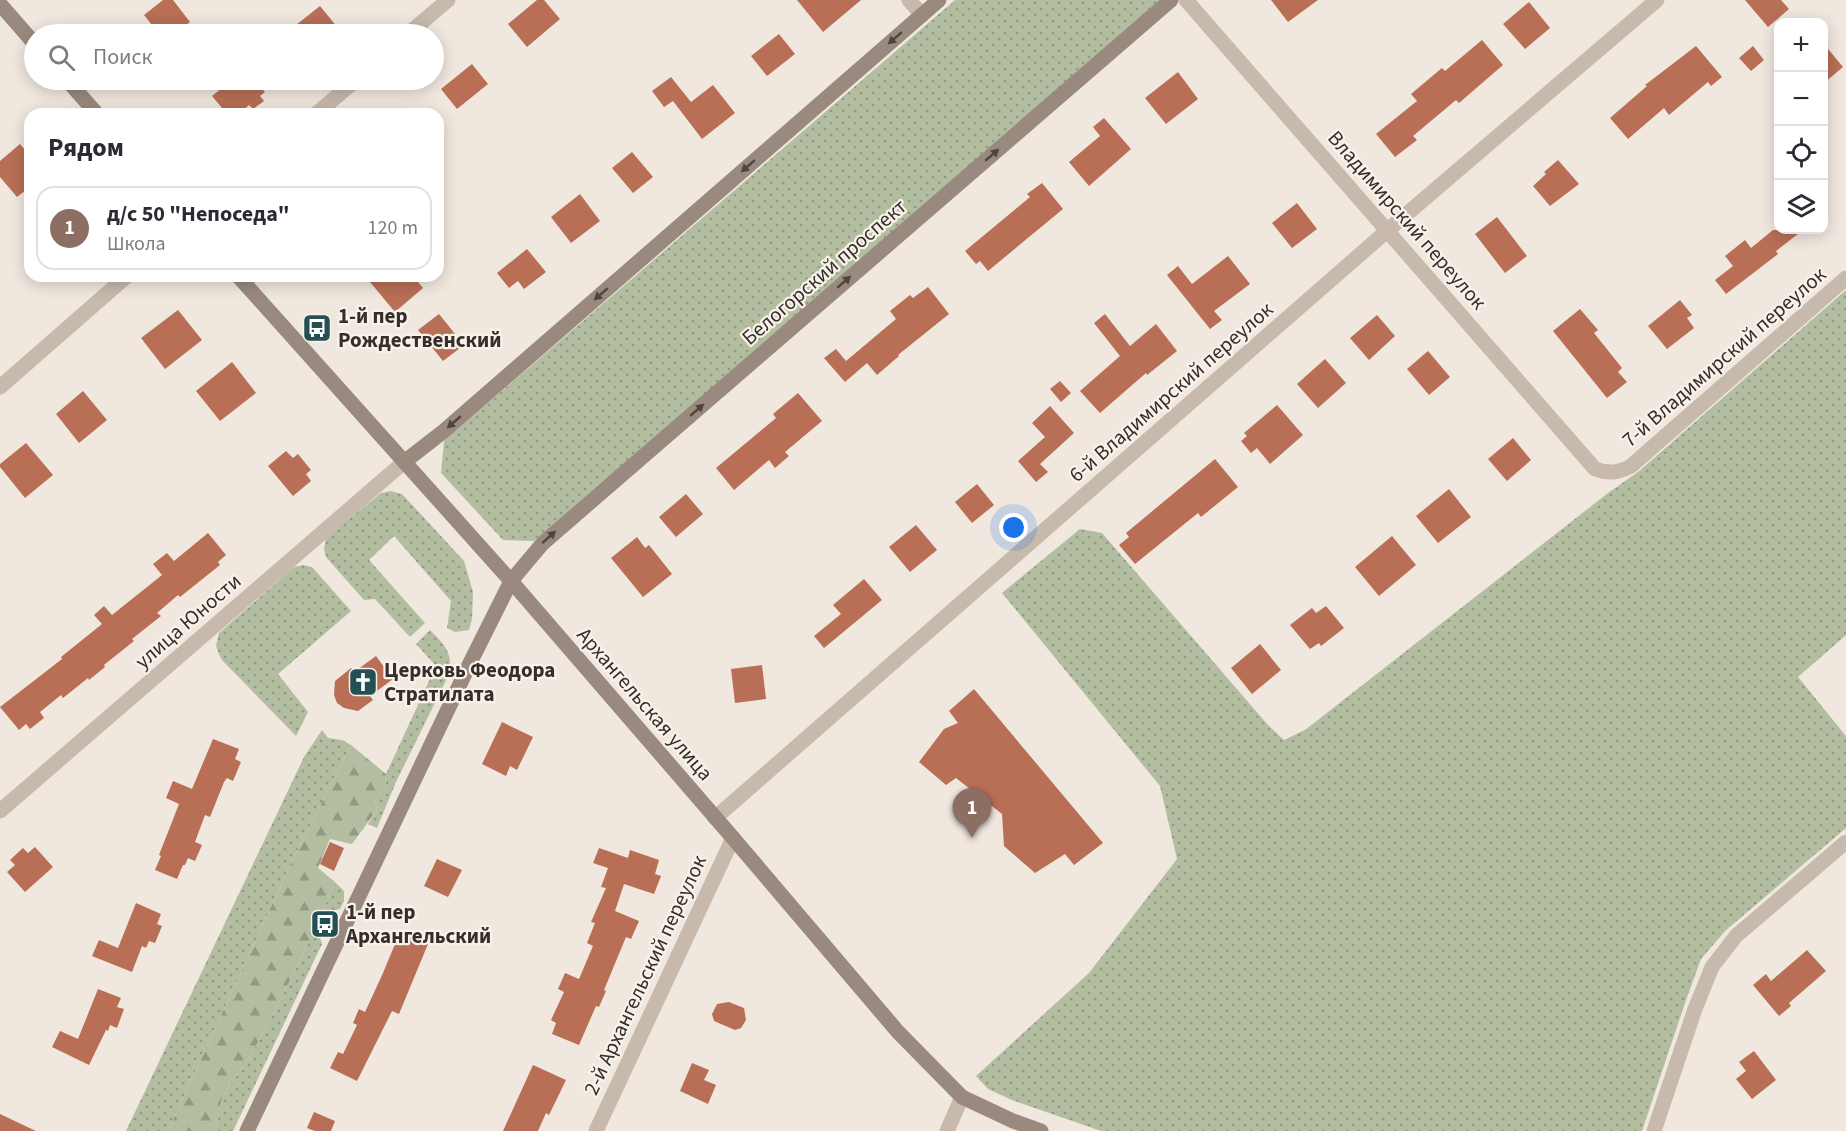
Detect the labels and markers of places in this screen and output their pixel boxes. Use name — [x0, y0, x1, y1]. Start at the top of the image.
place label: 1-й пер Рождественский — [338, 301, 502, 355]
bus stop icon: 1-й пер Рождественский — [301, 312, 333, 344]
place label: Церковь Феодора Стратилата — [384, 655, 555, 709]
church icon: Церковь Феодора Стратилата — [347, 666, 379, 698]
pin: 1 — [952, 788, 992, 838]
place label: 1-й пер Архангельский — [345, 897, 491, 951]
bus stop icon: 1-й пер Архангельский — [309, 908, 341, 940]

